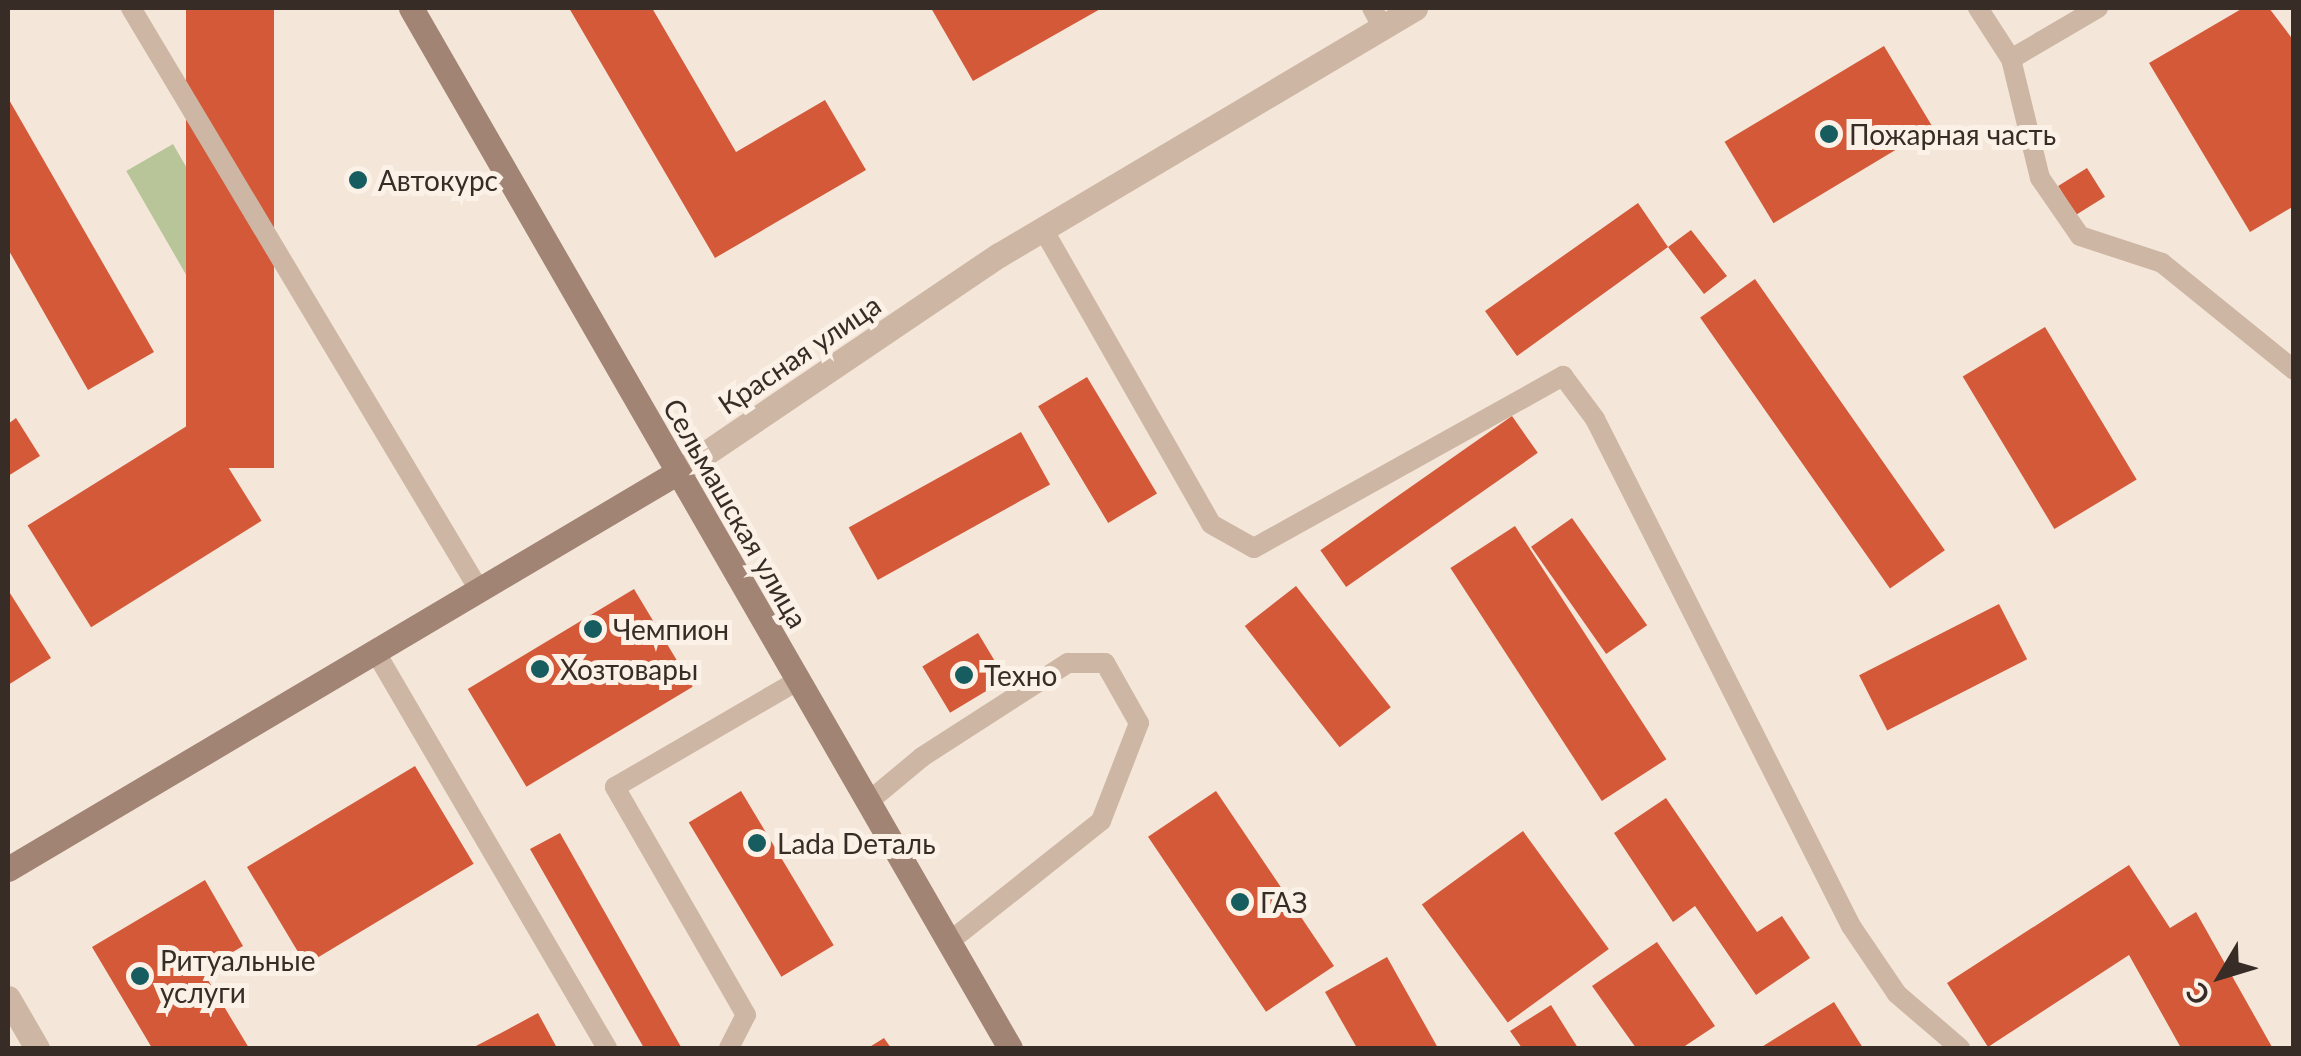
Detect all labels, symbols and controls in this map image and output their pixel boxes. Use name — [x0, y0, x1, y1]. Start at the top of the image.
place label: Пожарная часть — [1849, 117, 2056, 151]
marker: Пожарная часть — [1818, 123, 1840, 145]
place label: Автокурс — [378, 163, 498, 197]
marker: Автокурс — [347, 169, 369, 191]
street label: Красная улица — [711, 287, 887, 421]
street label: Сельмашская улица — [657, 392, 815, 634]
place label: Чемпион — [613, 612, 729, 646]
marker: Чемпион — [582, 618, 604, 640]
place label: Хозтовары — [560, 652, 698, 686]
marker: Хозтовары — [529, 658, 551, 680]
place label: Техно — [984, 658, 1057, 692]
marker: Техно — [953, 664, 975, 686]
place label: Lada Dеталь — [777, 826, 936, 860]
marker: Lada Dеталь — [746, 832, 768, 854]
place label: ГАЗ — [1260, 885, 1308, 919]
marker: ГАЗ — [1229, 891, 1251, 913]
north arrow — [2171, 926, 2271, 1026]
place label: Ритуальные услуги — [160, 943, 315, 1009]
marker: Ритуальные услуги — [129, 965, 151, 987]
text: С — [2178, 977, 2216, 1012]

